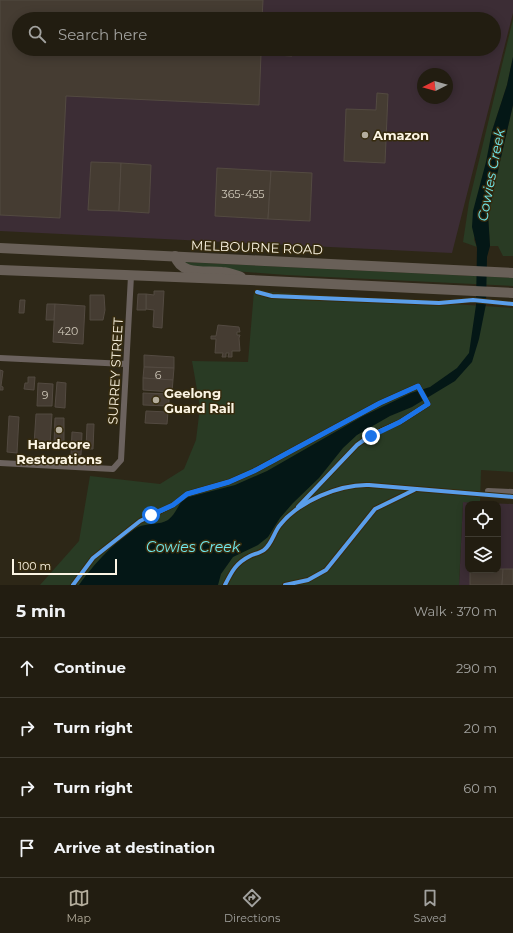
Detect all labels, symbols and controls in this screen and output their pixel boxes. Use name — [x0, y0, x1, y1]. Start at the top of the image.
search box — [12, 12, 501, 56]
icon: search — [26, 23, 48, 45]
text: Search here — [58, 25, 147, 44]
north arrow — [417, 68, 453, 104]
water label: Cowies Creek — [473, 126, 509, 223]
place label: Amazon — [372, 127, 429, 143]
marker: Amazon — [360, 130, 370, 140]
house number: 365-455 — [221, 187, 265, 201]
street label: MELBOURNE ROAD — [191, 237, 324, 257]
street label: SURREY STREET — [104, 317, 126, 425]
house number: 420 — [58, 324, 78, 338]
house number: 6 — [155, 368, 162, 382]
place label: Geelong Guard Rail — [164, 385, 234, 416]
house number: 9 — [42, 388, 49, 402]
marker: Geelong Guard Rail — [151, 395, 161, 405]
marker: Hardcore Restorations — [54, 425, 64, 435]
route end — [362, 427, 380, 445]
place label: Hardcore Restorations — [16, 436, 102, 467]
map controls — [465, 501, 501, 573]
button: locate — [465, 501, 501, 537]
route start — [142, 506, 160, 524]
button: layers — [465, 537, 501, 573]
water label: Cowies Creek — [146, 538, 241, 556]
scale bar — [12, 557, 117, 576]
text: 100 m — [18, 559, 51, 573]
text: 5 min — [16, 601, 66, 621]
text: Walk · 370 m — [414, 603, 497, 619]
icon: ahead — [16, 657, 38, 679]
text: Continue — [54, 658, 126, 677]
text: 290 m — [456, 660, 497, 676]
icon: right — [16, 717, 38, 739]
text: Turn right — [54, 718, 133, 737]
text: 20 m — [464, 720, 497, 736]
icon: right — [16, 777, 38, 799]
text: Turn right — [54, 778, 133, 797]
text: 60 m — [463, 780, 497, 796]
icon: arrive — [16, 837, 38, 859]
text: Arrive at destination — [54, 838, 215, 857]
tab: Map — [67, 887, 91, 925]
tab: Directions — [224, 887, 280, 925]
tab: Saved — [413, 887, 446, 925]

